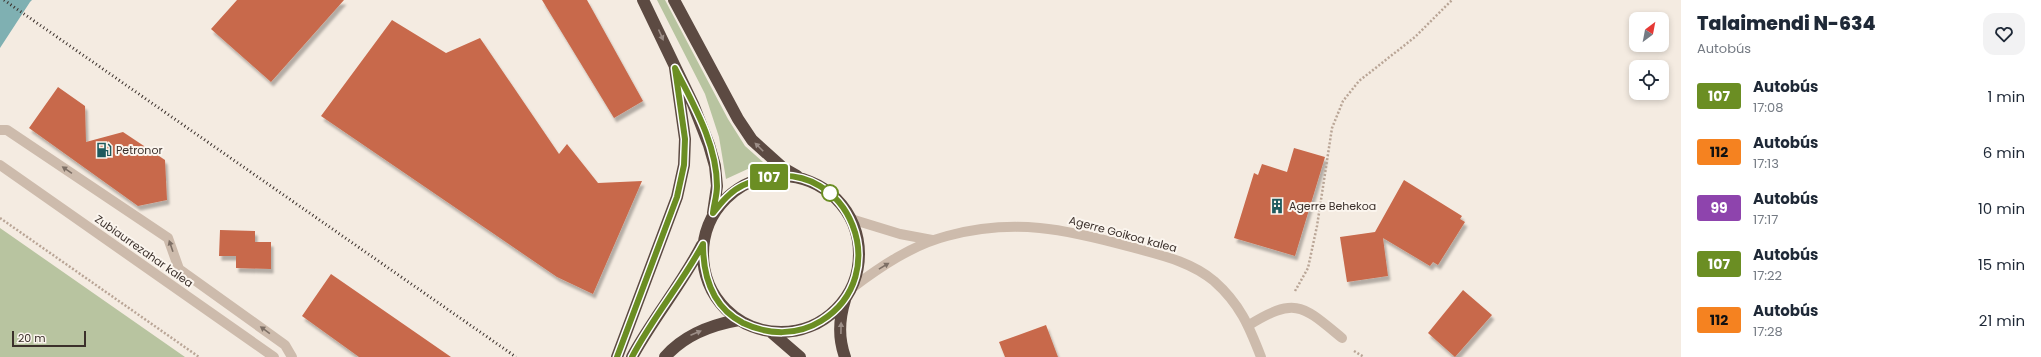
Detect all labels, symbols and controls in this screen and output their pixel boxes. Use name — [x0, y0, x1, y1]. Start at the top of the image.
text: Talaimendi N-634 — [1697, 10, 1876, 37]
north arrow — [1629, 12, 1669, 52]
map controls — [1629, 12, 1669, 100]
button: heart — [1983, 13, 2025, 55]
one-way arrow — [658, 29, 664, 41]
text: Autobús — [1697, 39, 1751, 58]
button: locate — [1629, 60, 1669, 100]
text: Autobús — [1753, 76, 1818, 97]
text: 107 — [1708, 86, 1730, 106]
text: 1 min — [1987, 86, 2025, 107]
text: 17:08 — [1753, 98, 1783, 117]
text: Autobús — [1753, 132, 1818, 153]
fuel station icon: Petronor — [95, 141, 113, 159]
place label: Petronor — [116, 142, 163, 158]
one-way arrow — [754, 142, 764, 152]
text: 112 — [1710, 142, 1728, 162]
text: 6 min — [1983, 142, 2025, 163]
text: 17:13 — [1753, 154, 1779, 173]
line badge: 107 — [746, 164, 792, 190]
one-way arrow — [62, 166, 72, 174]
text: 107 — [758, 167, 780, 187]
unlabelled marker — [821, 184, 839, 202]
text: Autobús — [1753, 188, 1818, 209]
building icon: Agerre Behekoa — [1268, 197, 1286, 215]
place label: Agerre Behekoa — [1289, 198, 1376, 214]
text: 99 — [1710, 198, 1728, 218]
text: 10 min — [1978, 198, 2025, 219]
text: 17:17 — [1753, 210, 1778, 229]
street label: Zubiaurrezahar kalea — [92, 211, 196, 291]
street label: Agerre Goikoa kalea — [1067, 212, 1179, 256]
one-way arrow — [168, 239, 174, 251]
text: Autobús — [1753, 244, 1818, 265]
text: 107 — [1708, 254, 1730, 274]
text: 15 min — [1978, 254, 2025, 275]
one-way arrow — [878, 262, 890, 269]
text: 17:22 — [1753, 266, 1782, 285]
text: Autobús — [1753, 300, 1818, 321]
text: 112 — [1710, 310, 1728, 330]
text: 21 min — [1979, 310, 2025, 331]
one-way arrow — [837, 322, 844, 334]
text: 17:28 — [1753, 322, 1783, 341]
one-way arrow — [259, 326, 270, 335]
scale bar — [12, 329, 86, 348]
text: 20 m — [18, 330, 46, 346]
one-way arrow — [690, 330, 701, 336]

